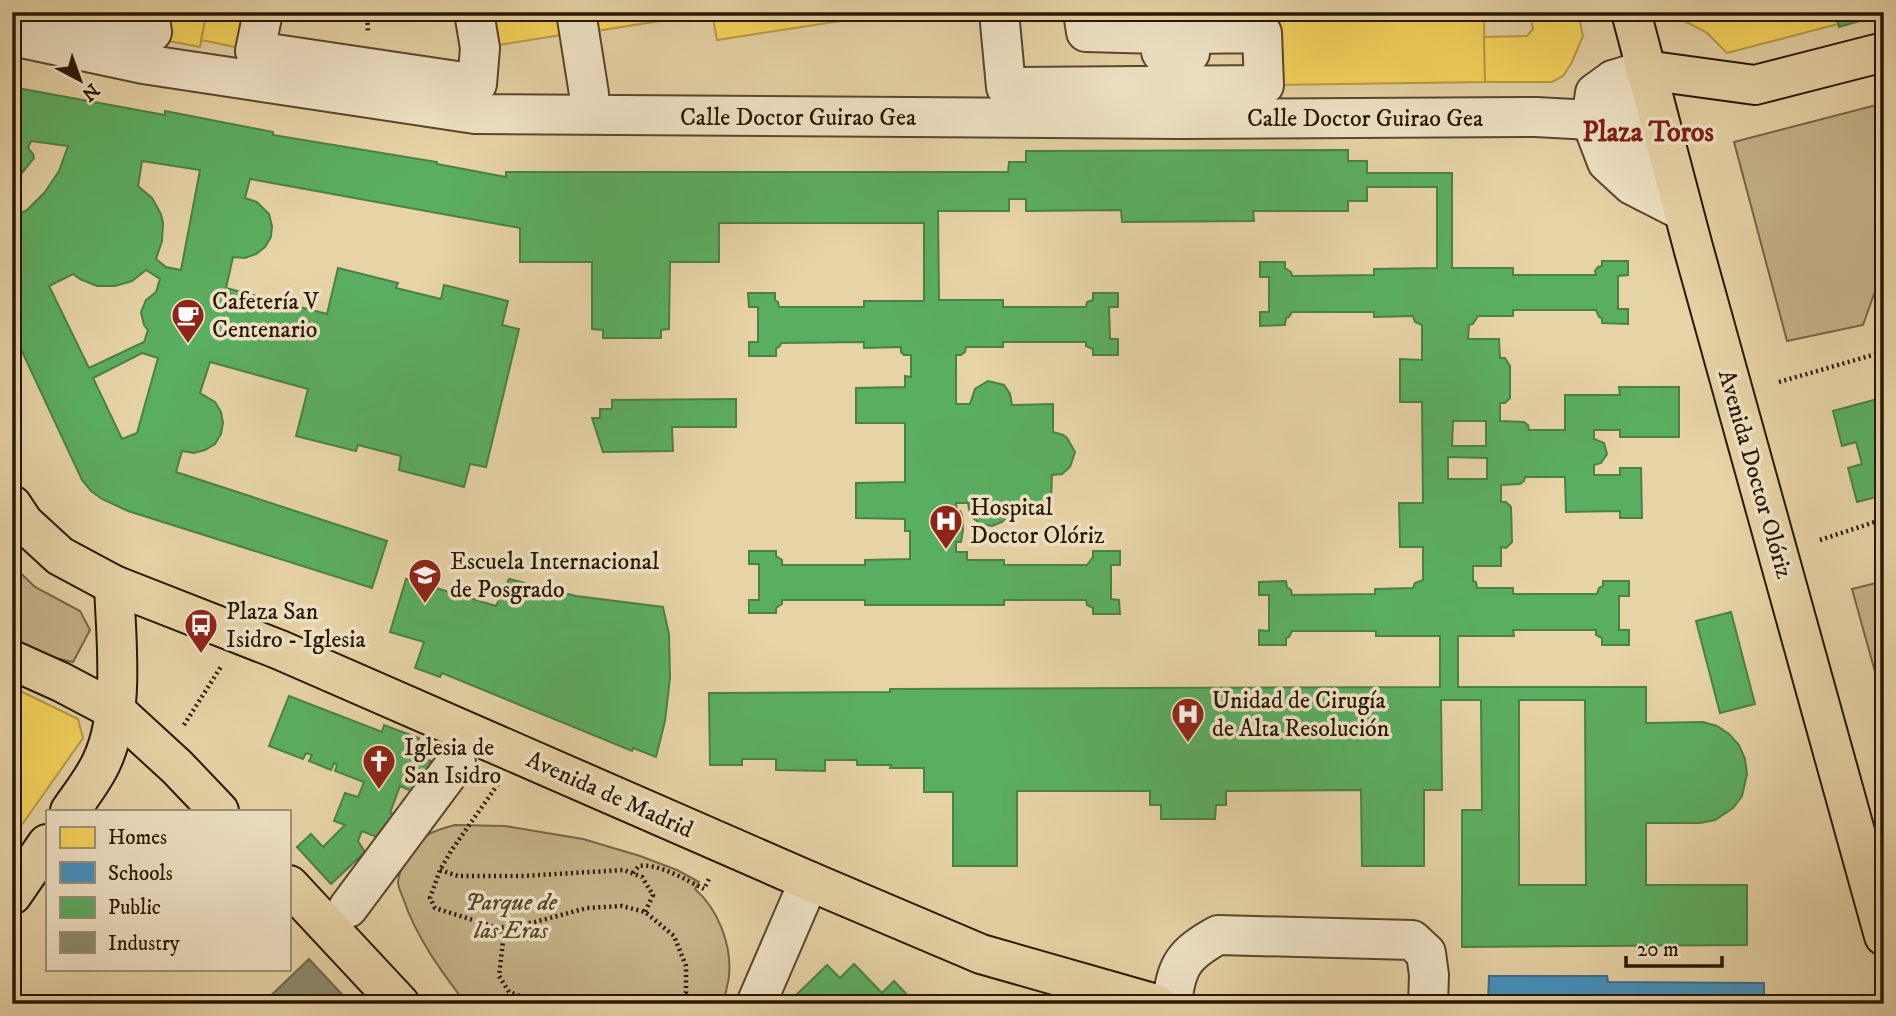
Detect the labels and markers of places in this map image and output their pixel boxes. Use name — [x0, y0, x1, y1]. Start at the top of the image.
place label: Cafetería V Centenario — [212, 287, 320, 345]
cafe icon: Cafetería V Centenario — [169, 296, 207, 345]
place label: Hospital Doctor Olóriz — [970, 493, 1105, 551]
hospital icon: Hospital Doctor Olóriz — [927, 502, 965, 551]
place label: Escuela Internacional de Posgrado — [450, 547, 660, 605]
school or university icon: Escuela Internacional de Posgrado — [406, 556, 444, 605]
place label: Plaza San Isidro - Iglesia — [226, 597, 367, 655]
bus stop icon: Plaza San Isidro - Iglesia — [182, 606, 220, 655]
place label: Unidad de Cirugía de Alta Resolución — [1212, 686, 1390, 744]
hospital icon: Unidad de Cirugía de Alta Resolución — [1169, 695, 1207, 744]
place label: Iglesia de San Isidro — [404, 733, 501, 791]
church icon: Iglesia de San Isidro — [360, 742, 398, 791]

